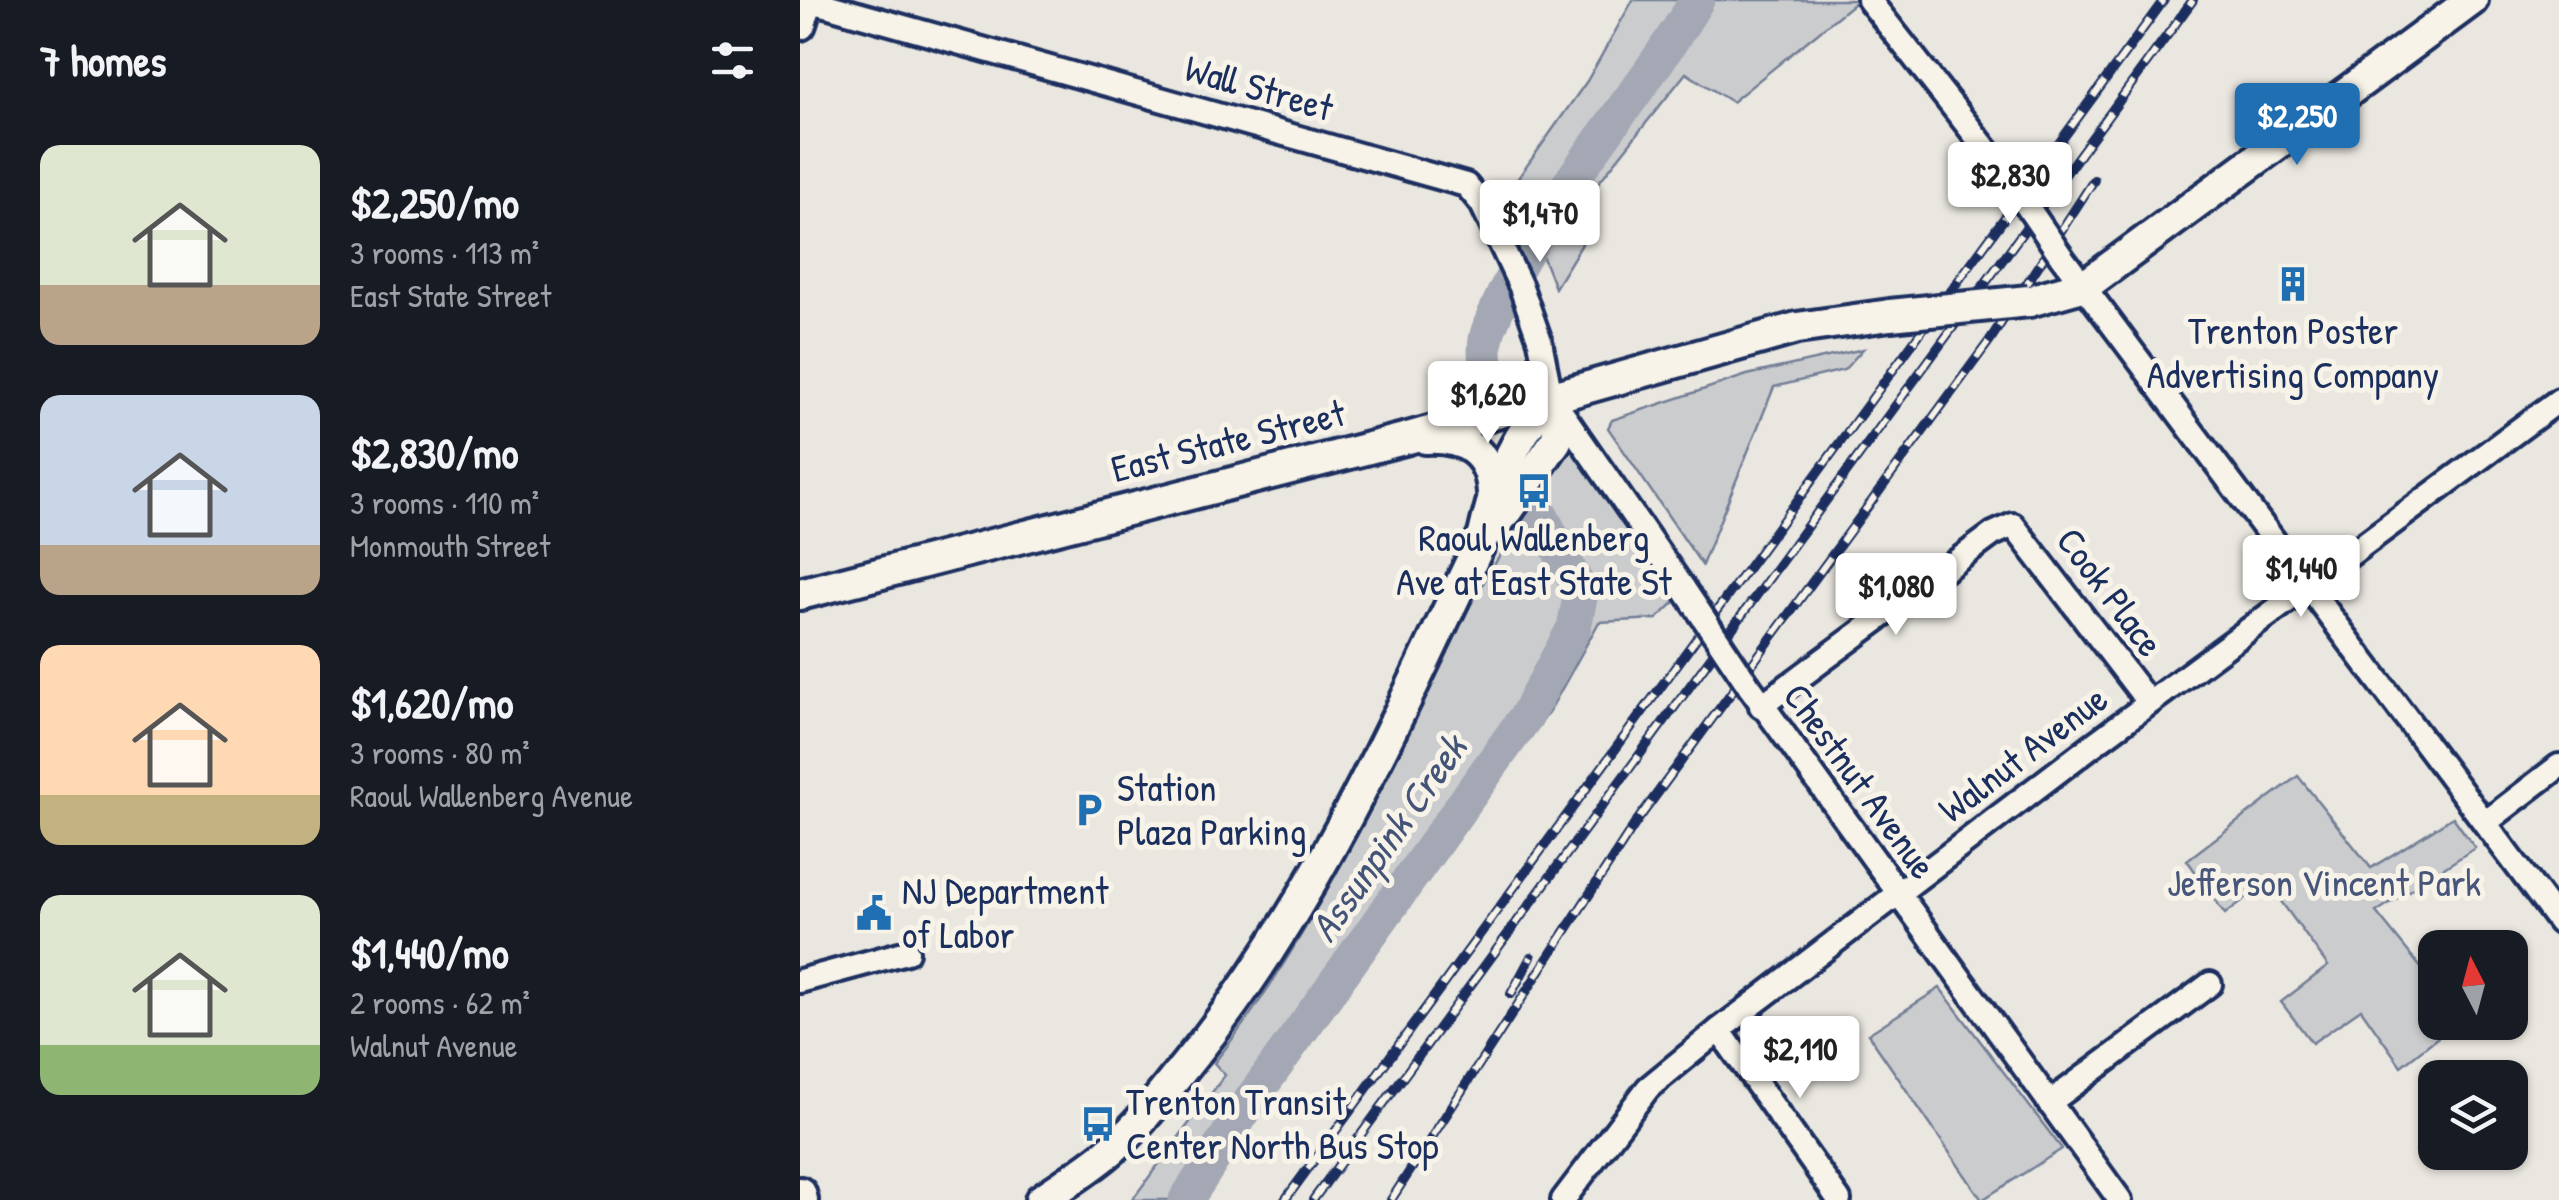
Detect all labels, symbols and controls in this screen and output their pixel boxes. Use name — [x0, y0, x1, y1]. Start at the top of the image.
text: 7 homes — [40, 32, 166, 89]
icon: filters — [705, 33, 760, 88]
street label: Wall Street — [1179, 41, 1340, 133]
pin: $2,250 — [2216, 83, 2378, 168]
text: $2,250 — [2257, 94, 2337, 137]
pin: $2,830 — [1929, 142, 2091, 227]
text: $2,830 — [1970, 153, 2050, 196]
text: $2,250/mo — [350, 174, 519, 231]
pin: $1,470 — [1459, 180, 1621, 265]
icon: home — [120, 185, 240, 305]
text: $1,470 — [1502, 191, 1578, 234]
text: 3 rooms · 113 m² — [350, 231, 539, 274]
building icon: Trenton Poster Advertising Company — [2274, 265, 2312, 303]
text: East State Street — [350, 274, 551, 317]
place label: Trenton Poster Advertising Company — [2147, 304, 2439, 400]
pin: $1,620 — [1407, 361, 1569, 446]
text: $1,620 — [1450, 372, 1526, 415]
street label: East State Street — [1106, 386, 1351, 494]
text: $2,830/mo — [350, 424, 519, 481]
icon: home — [120, 435, 240, 555]
bus stop icon: Raoul Wallenberg Ave at East State St — [1515, 472, 1553, 510]
text: 3 rooms · 110 m² — [350, 481, 539, 524]
place label: Raoul Wallenberg Ave at East State St — [1396, 511, 1673, 607]
street label: Cook Place — [2045, 516, 2176, 667]
text: Monmouth Street — [350, 524, 550, 567]
pin: $1,440 — [2220, 535, 2382, 620]
text: $1,440 — [2265, 546, 2337, 589]
pin: $1,080 — [1815, 553, 1977, 638]
text: $1,080 — [1858, 564, 1934, 607]
street label: Chestnut Avenue — [1772, 672, 1949, 889]
street label: Walnut Avenue — [1927, 673, 2117, 834]
text: $1,620/mo — [350, 674, 514, 731]
icon: home — [120, 685, 240, 805]
water label: Assunpink Creek — [1296, 721, 1481, 952]
text: 3 rooms · 80 m² — [350, 731, 530, 774]
place label: Station Plaza Parking — [1117, 761, 1306, 857]
text: Raoul Wallenberg Avenue — [350, 774, 633, 817]
parking icon: Station Plaza Parking — [1070, 791, 1108, 829]
park label: Jefferson Vincent Park — [2167, 856, 2481, 908]
place label: NJ Department of Labor — [902, 864, 1109, 960]
public building icon: NJ Department of Labor — [855, 894, 893, 932]
text: $1,440/mo — [350, 924, 509, 981]
north arrow — [2418, 930, 2528, 1040]
map controls — [2418, 930, 2528, 1170]
icon: home — [120, 935, 240, 1055]
text: 2 rooms · 62 m² — [350, 981, 530, 1024]
pin: $2,110 — [1719, 1016, 1881, 1101]
text: Walnut Avenue — [350, 1024, 518, 1067]
text: $2,110 — [1762, 1027, 1838, 1070]
button: layers — [2418, 1060, 2528, 1170]
place label: Trenton Transit Center North Bus Stop — [1126, 1075, 1439, 1171]
bus stop icon: Trenton Transit Center North Bus Stop — [1079, 1105, 1117, 1143]

